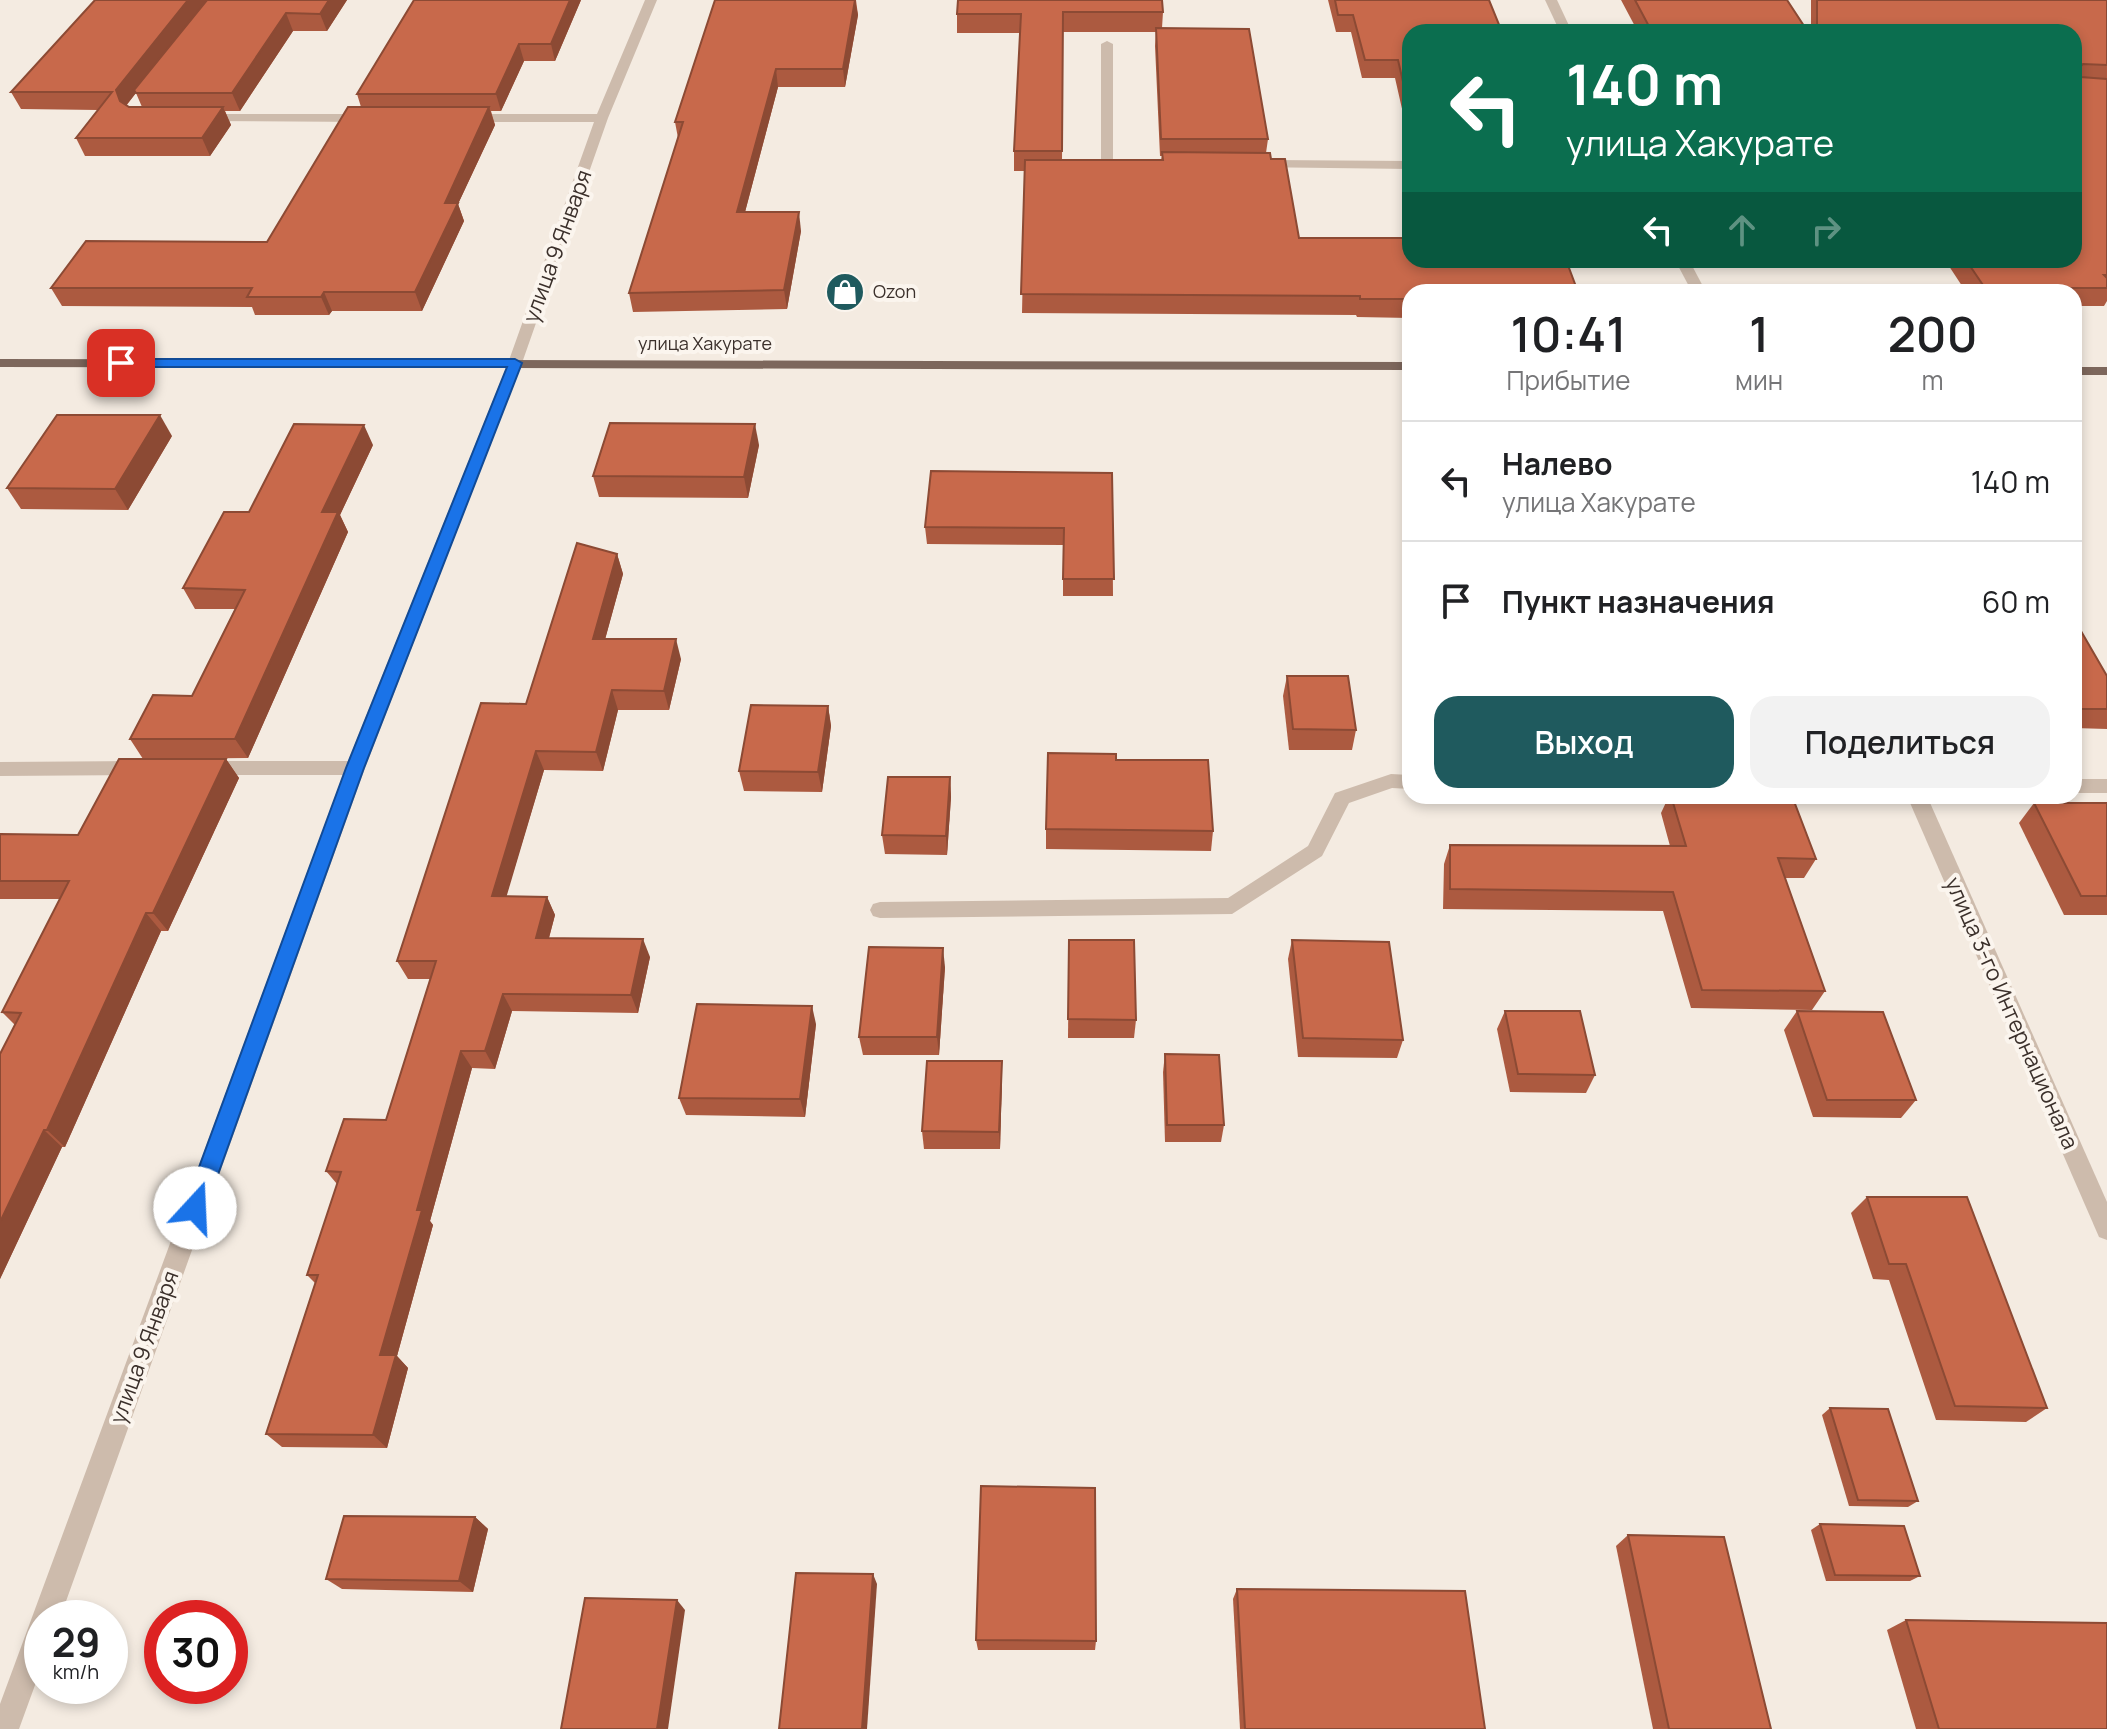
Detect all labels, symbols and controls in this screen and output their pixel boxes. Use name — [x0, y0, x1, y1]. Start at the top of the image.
text: 140 m — [1566, 45, 1723, 122]
icon: left — [1434, 56, 1538, 160]
text: улица Хакурате — [1566, 118, 1834, 167]
street label: улица 9 Января — [515, 165, 599, 327]
icon: left — [1636, 208, 1680, 252]
icon: ahead — [1720, 208, 1764, 252]
icon: right — [1804, 208, 1848, 252]
shop icon: Ozon — [824, 271, 866, 313]
place label: Ozon — [873, 279, 916, 303]
text: 10:41 — [1510, 301, 1626, 366]
text: 1 — [1749, 301, 1769, 366]
text: 200 — [1888, 301, 1977, 366]
pin — [87, 329, 155, 397]
street label: улица Хакурате — [638, 331, 772, 355]
icon: arrive — [99, 341, 143, 385]
text: Прибытие — [1507, 362, 1630, 398]
text: мин — [1735, 362, 1783, 398]
text: m — [1922, 362, 1944, 398]
text: Налево — [1502, 443, 1612, 484]
icon: left — [1434, 459, 1478, 503]
text: 140 m — [1971, 461, 2050, 502]
text: улица Хакурате — [1502, 484, 1696, 520]
icon: arrive — [1434, 579, 1478, 623]
text: Пункт назначения — [1502, 581, 1775, 622]
text: 60 m — [1982, 581, 2050, 622]
button: Выход — [1434, 696, 1734, 788]
button: Поделиться — [1750, 696, 2050, 788]
street label: улица 3-го Интернационала — [1938, 872, 2086, 1154]
position arrow — [153, 1166, 237, 1250]
street label: улица 9 Января — [102, 1266, 186, 1428]
speed limit sign: 30 — [144, 1600, 248, 1704]
text: 29 — [52, 1614, 100, 1669]
text: km/h — [53, 1658, 99, 1685]

